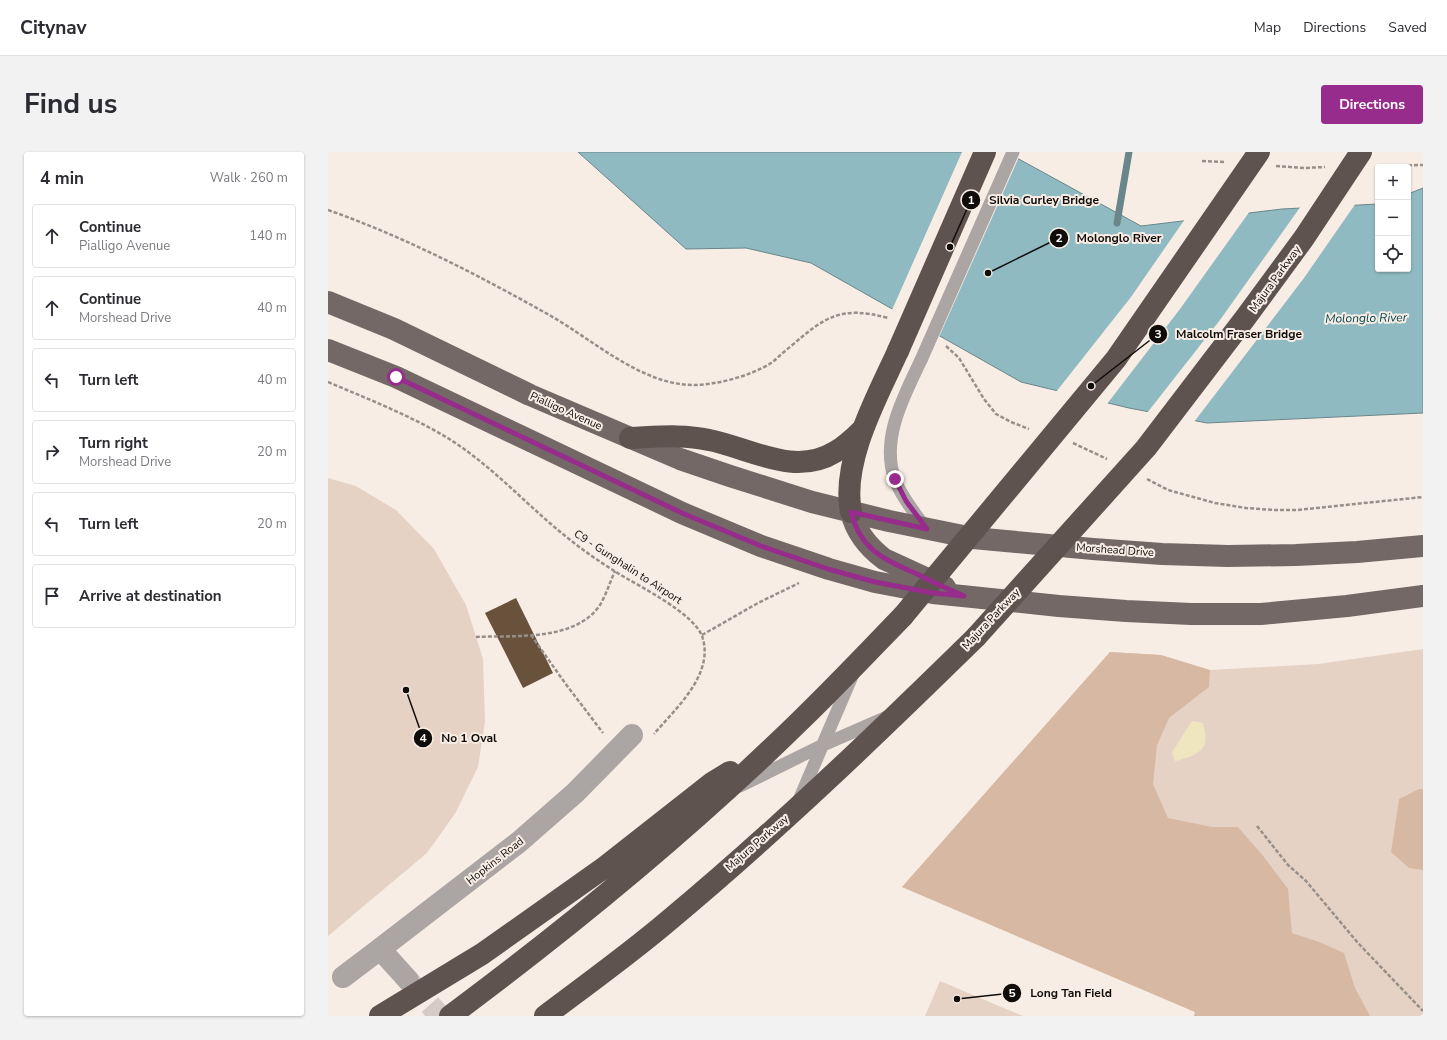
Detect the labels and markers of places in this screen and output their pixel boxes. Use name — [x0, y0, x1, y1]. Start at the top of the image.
callout: Silvia Curley Bridge — [961, 188, 1106, 212]
callout: Molonglo River — [1049, 226, 1170, 250]
callout: Malcolm Fraser Bridge — [1148, 322, 1310, 346]
callout: No 1 Oval — [413, 726, 505, 750]
callout: Long Tan Field — [1002, 981, 1120, 1005]

